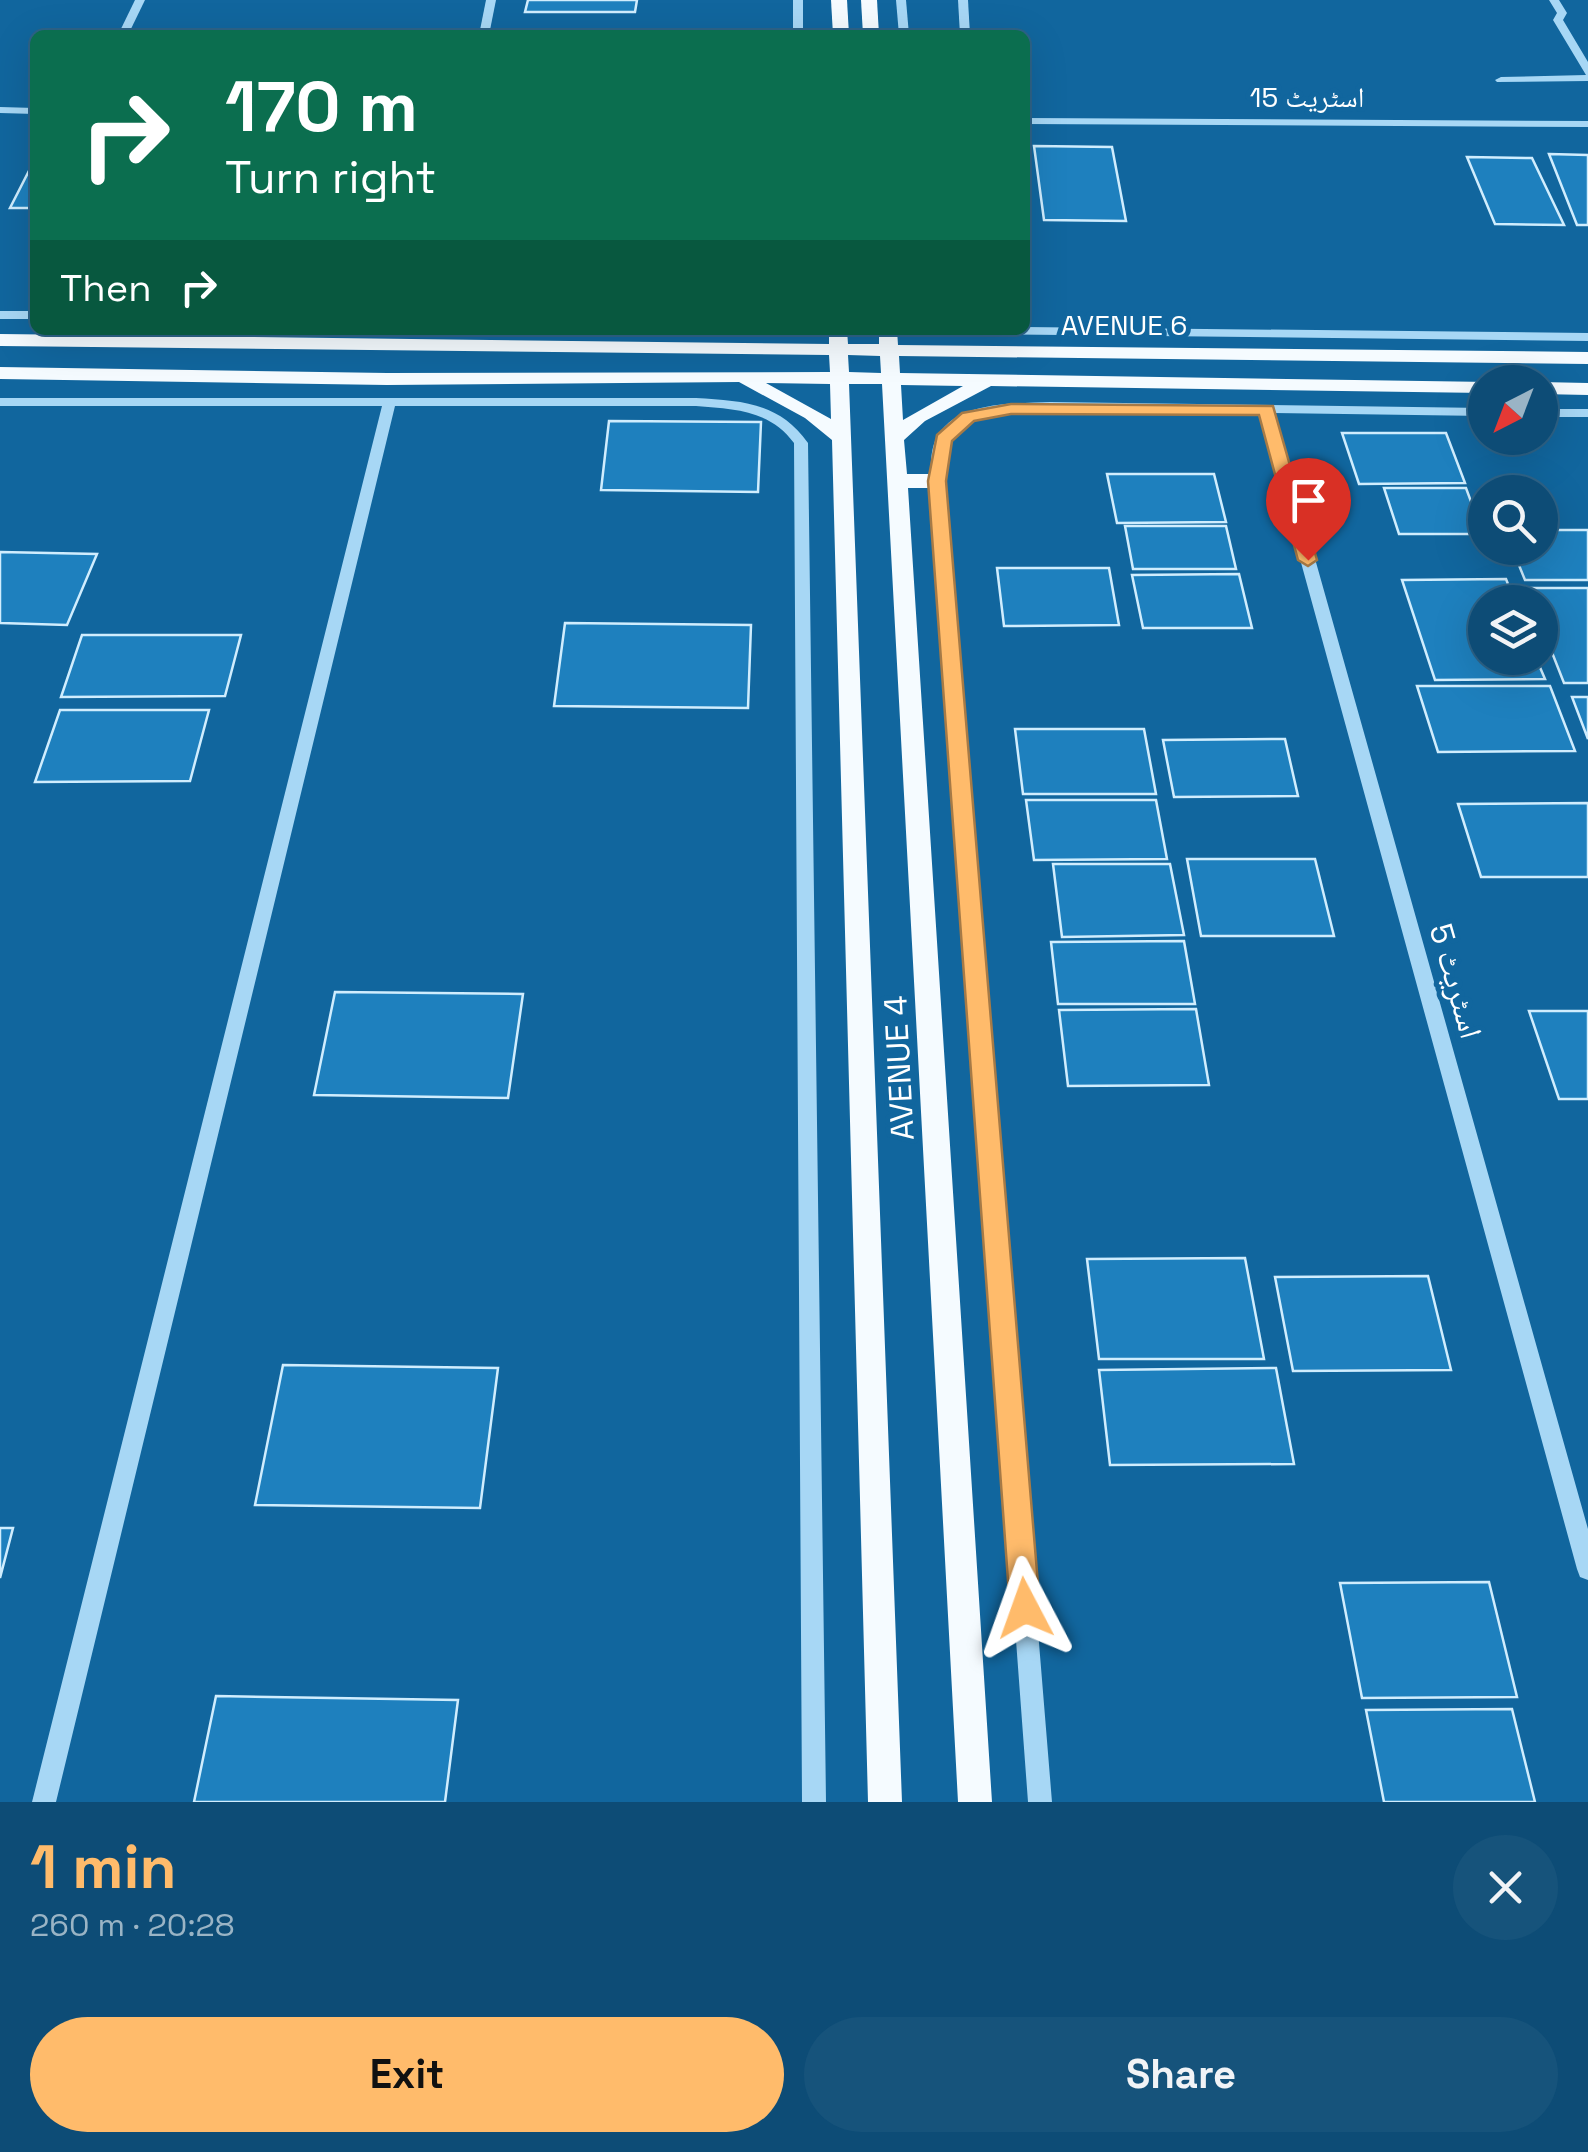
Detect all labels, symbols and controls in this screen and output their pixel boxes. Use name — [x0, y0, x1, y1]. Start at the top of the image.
text: 170 m — [225, 62, 418, 151]
icon: right — [60, 70, 190, 200]
street label: اسٹریٹ 15 — [1250, 79, 1364, 115]
text: Turn right — [225, 149, 436, 206]
icon: right — [171, 260, 226, 315]
text: Then — [60, 264, 151, 312]
street label: AVENUE 6 — [1061, 307, 1187, 343]
north arrow — [1468, 365, 1558, 455]
map controls — [1468, 365, 1558, 675]
pin — [1266, 458, 1351, 561]
icon: arrive — [1281, 473, 1336, 528]
button: search — [1468, 475, 1558, 565]
button: layers — [1468, 585, 1558, 675]
street label: اسٹریٹ 5 — [1421, 919, 1491, 1043]
street label: AVENUE 4 — [875, 994, 923, 1142]
position arrow — [973, 1556, 1077, 1660]
text: 1 min — [30, 1829, 177, 1906]
button: close — [1453, 1835, 1558, 1940]
text: 260 m · 20:28 — [30, 1905, 235, 1945]
button: Exit — [30, 2017, 784, 2132]
button: Share — [804, 2017, 1558, 2132]

